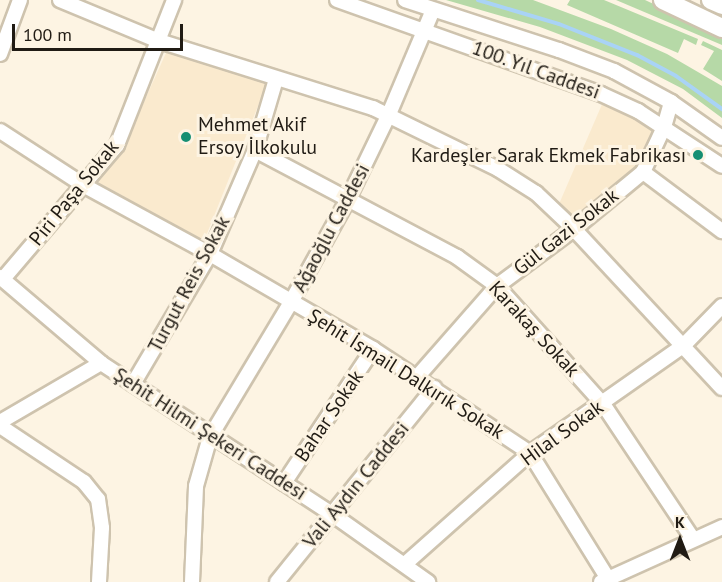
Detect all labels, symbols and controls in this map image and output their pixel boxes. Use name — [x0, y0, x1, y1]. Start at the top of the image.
scale bar — [15, 12, 186, 50]
text: 100 m — [23, 23, 72, 46]
street label: 100. Yıl Caddesi — [468, 35, 604, 105]
place label: Mehmet Akif Ersoy İlkokulu — [198, 113, 318, 160]
marker: Mehmet Akif Ersoy İlkokulu — [179, 130, 193, 144]
street label: Piri Paşa Sokak — [24, 136, 124, 250]
place label: Kardeşler Sarak Ekmek Fabrikası — [410, 143, 686, 167]
marker: Kardeşler Sarak Ekmek Fabrikası — [691, 148, 705, 162]
street label: Ağaoğlu Caddesi — [287, 160, 375, 296]
street label: Gül Gazi Sokak — [509, 184, 623, 280]
street label: Turgut Reis Sokak — [143, 212, 235, 356]
street label: Karakaş Sokak — [484, 276, 584, 382]
street label: Şehit İsmail Dalkırık Sokak — [303, 304, 509, 444]
street label: Şehit Hilmi Şekeri Caddesi — [109, 363, 311, 505]
street label: Bahar Sokak — [290, 366, 368, 466]
street label: Hilal Sokak — [516, 395, 608, 471]
street label: Vali Aydın Caddesi — [298, 417, 414, 553]
north arrow — [650, 510, 710, 570]
text: K — [675, 512, 685, 532]

